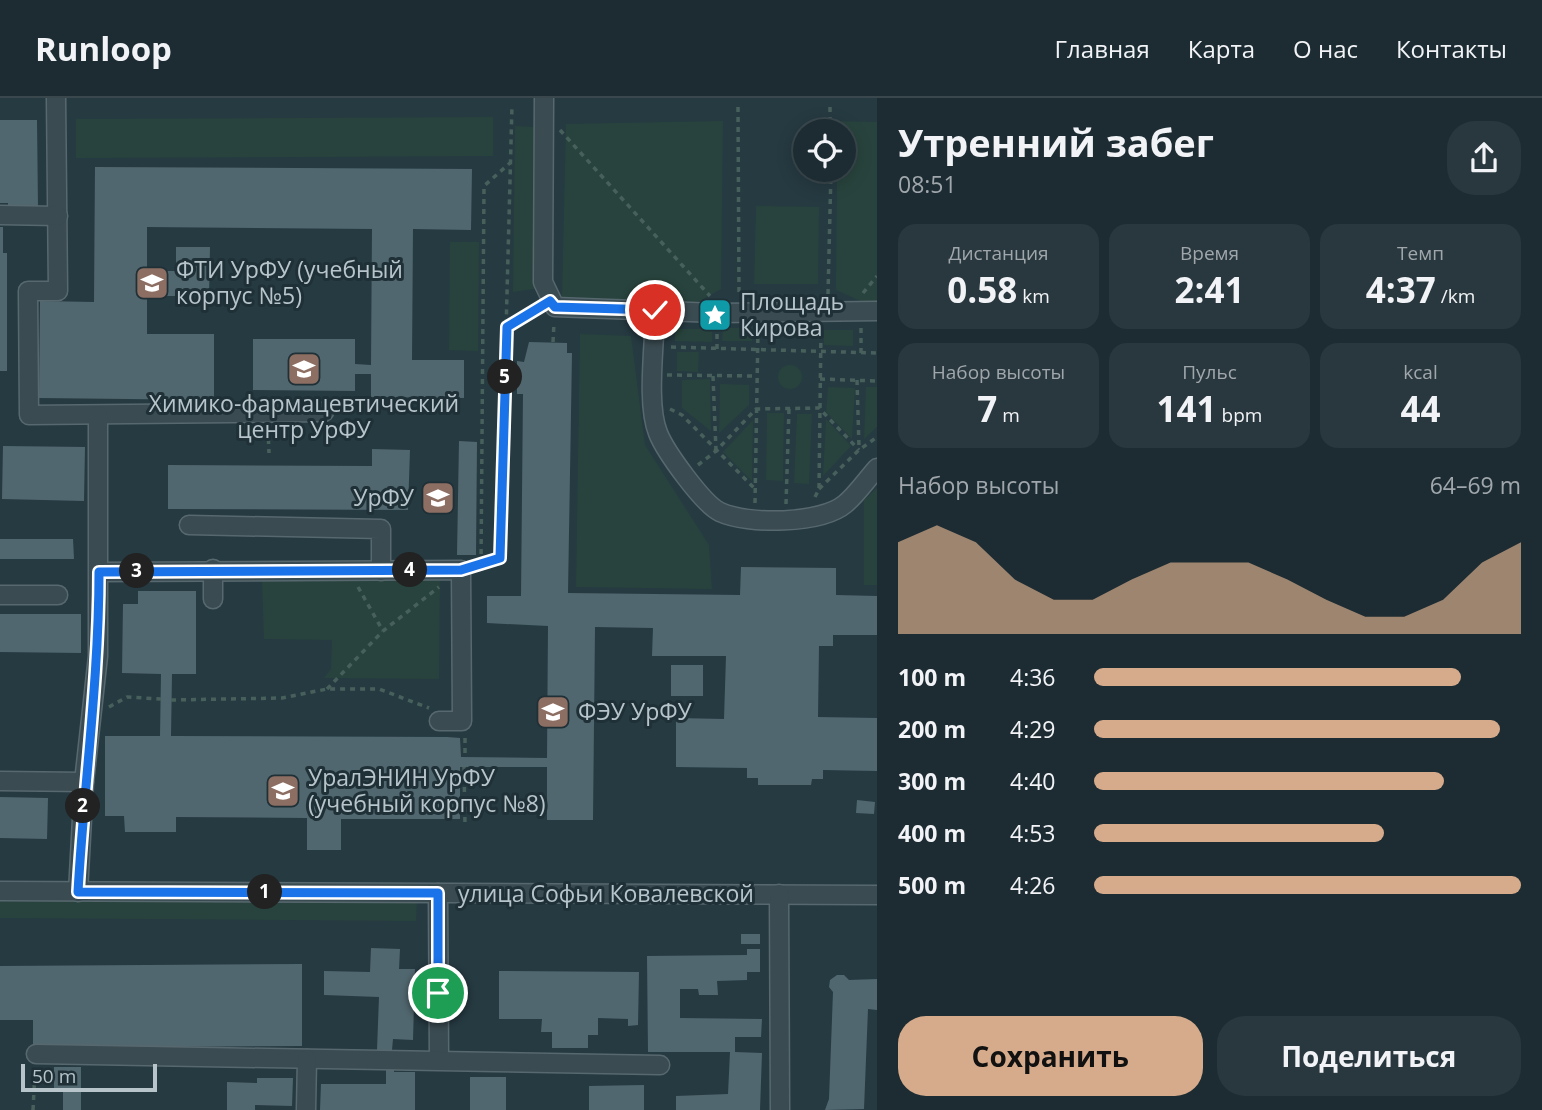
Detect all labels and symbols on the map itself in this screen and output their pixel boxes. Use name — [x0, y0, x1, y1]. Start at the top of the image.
place label: ФТИ УрФУ (учебный корпус №5) — [176, 253, 403, 311]
school or university icon: ФТИ УрФУ (учебный корпус №5) — [133, 264, 171, 302]
pin — [625, 280, 685, 340]
place label: Площадь Кирова — [740, 285, 844, 343]
place icon: Площадь Кирова — [696, 296, 734, 334]
school or university icon: Химико-фармацевтический центр УрФУ — [285, 350, 323, 388]
pin: 5 — [488, 360, 522, 394]
place label: Химико-фармацевтический центр УрФУ — [149, 387, 459, 445]
school or university icon: УрФУ — [419, 479, 457, 517]
place label: УрФУ — [353, 481, 415, 513]
pin: 4 — [392, 552, 428, 588]
pin: 3 — [120, 554, 154, 588]
school or university icon: ФЭУ УрФУ — [534, 693, 572, 731]
place label: ФЭУ УрФУ — [578, 695, 693, 727]
place label: УралЭНИН УрФУ (учебный корпус №8) — [308, 761, 546, 819]
school or university icon: УралЭНИН УрФУ (учебный корпус №8) — [264, 772, 302, 810]
pin: 2 — [66, 788, 100, 824]
pin: 1 — [247, 874, 282, 910]
street label: улица Софьи Ковалевской — [458, 877, 754, 909]
pin — [408, 963, 468, 1023]
scale bar — [21, 1061, 158, 1093]

